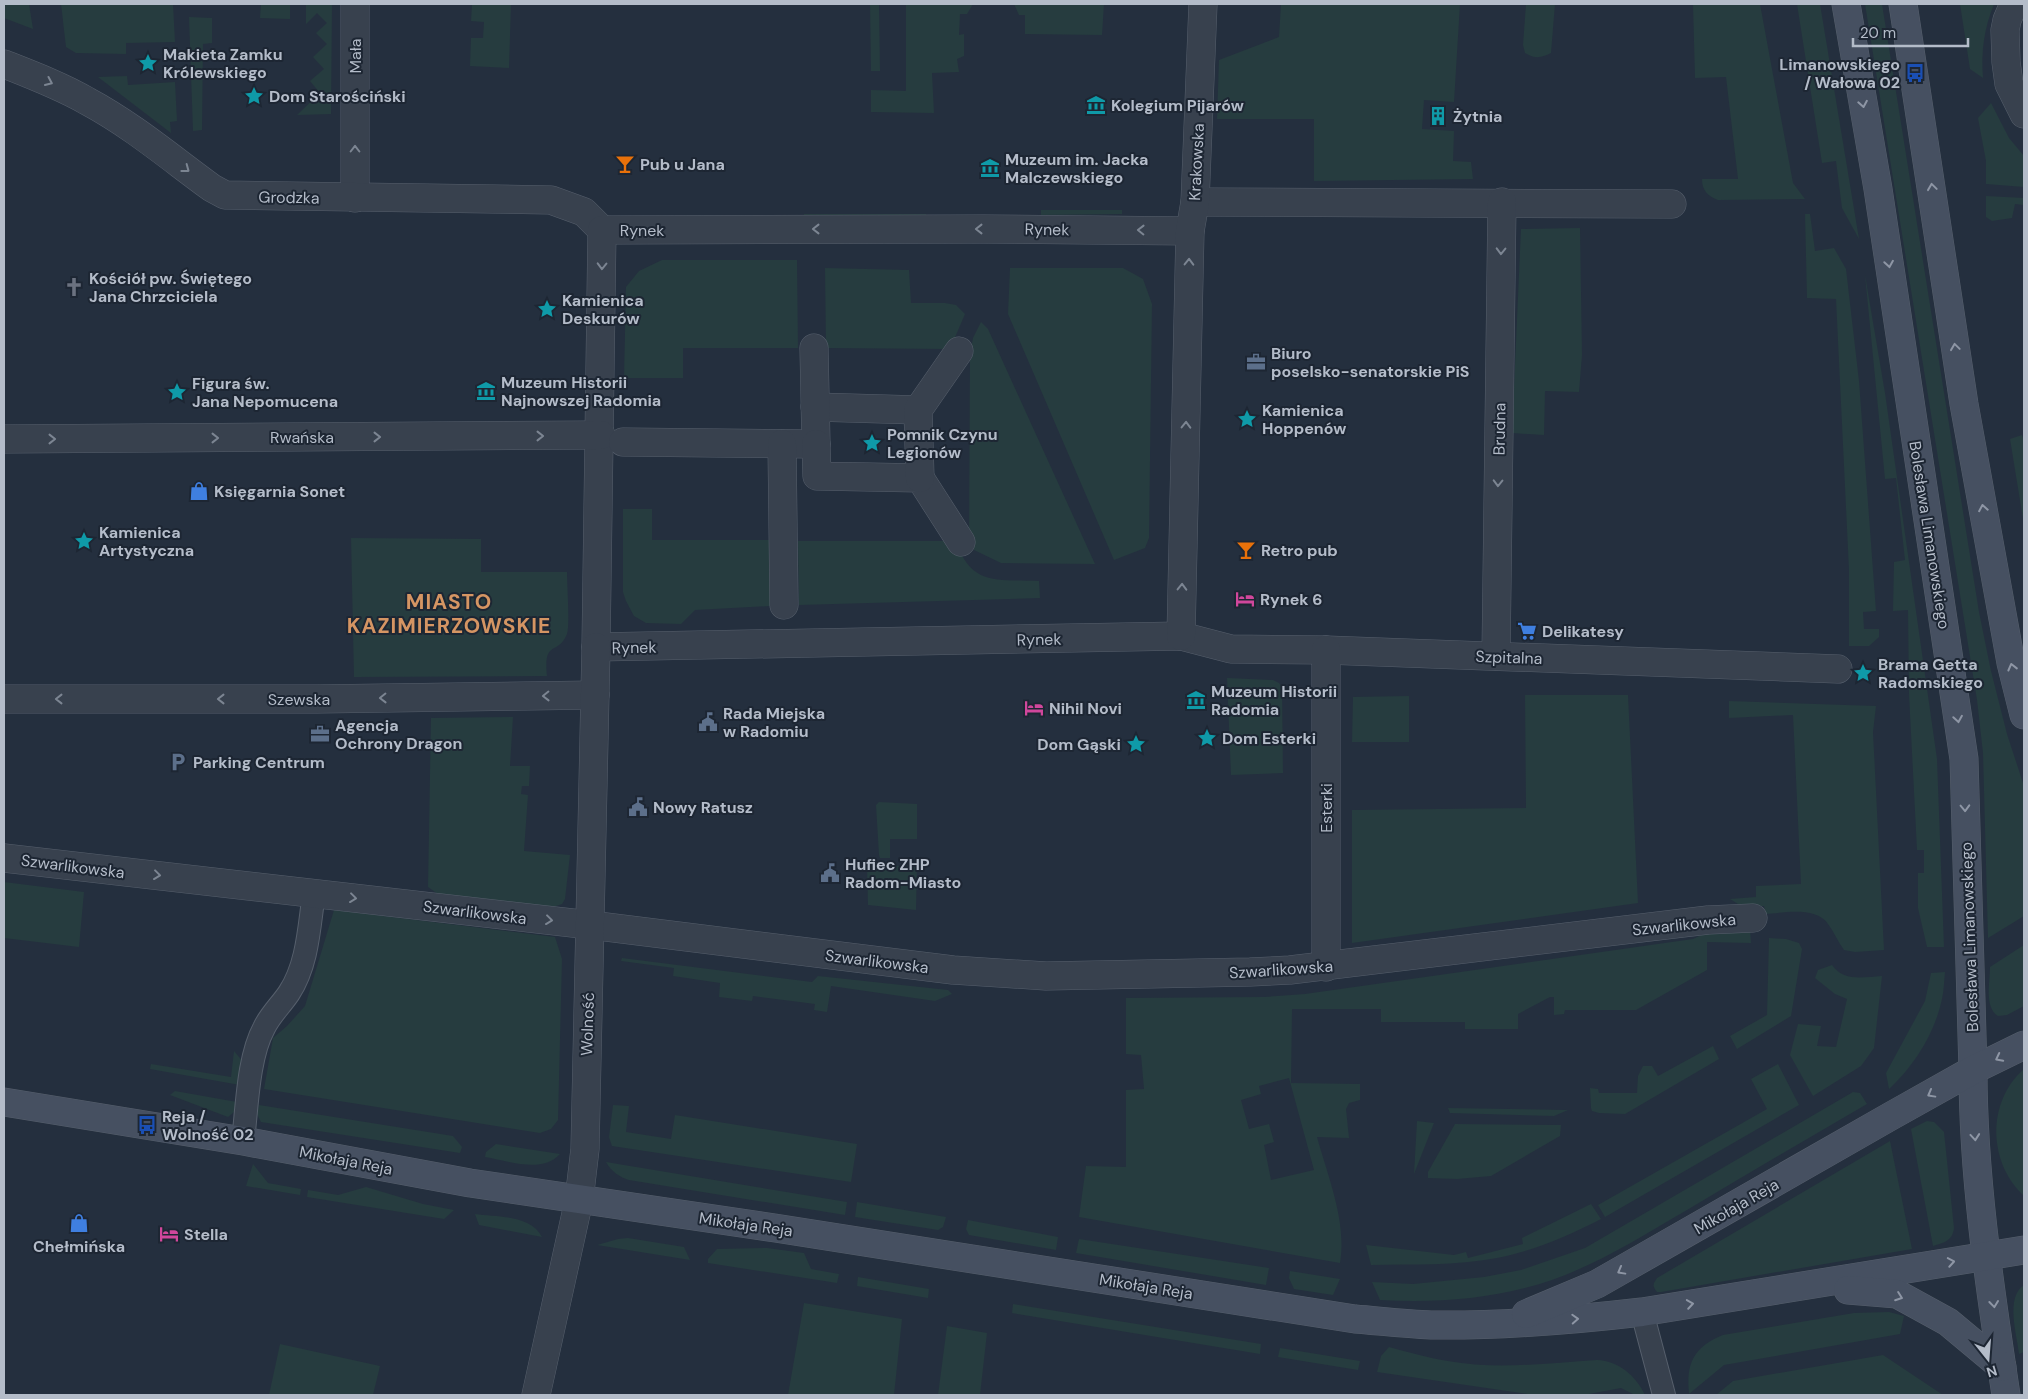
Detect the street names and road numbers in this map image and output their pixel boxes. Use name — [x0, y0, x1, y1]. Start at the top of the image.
street label: Mała — [345, 39, 366, 73]
street label: Krakowska — [1184, 123, 1209, 201]
street label: Grodzka — [258, 186, 320, 209]
street label: Rynek — [1024, 219, 1070, 240]
street label: Rynek — [620, 220, 664, 241]
street label: Brudna — [1489, 403, 1510, 456]
street label: Rwańska — [270, 427, 334, 448]
street label: Bolesława Limanowskiego — [1904, 440, 1955, 631]
street label: Rynek — [1016, 629, 1062, 650]
street label: Rynek — [611, 637, 657, 658]
street label: Szpitalna — [1475, 646, 1543, 669]
street label: Szewska — [268, 689, 330, 710]
street label: Esterki — [1316, 783, 1337, 833]
street label: Bolesława Limanowskiego — [1956, 842, 1983, 1032]
street label: Szwarlikowska — [20, 850, 126, 883]
street label: Szwarlikowska — [422, 896, 528, 929]
street label: Szwarlikowska — [1631, 909, 1737, 940]
street label: Szwarlikowska — [824, 945, 930, 978]
street label: Szwarlikowska — [1228, 955, 1334, 984]
street label: Wolność — [576, 992, 599, 1056]
street label: Mikołaja Reja — [297, 1141, 394, 1180]
street label: Mikołaja Reja — [1690, 1174, 1782, 1239]
street label: Mikołaja Reja — [698, 1208, 794, 1241]
street label: Mikołaja Reja — [1098, 1269, 1194, 1304]

